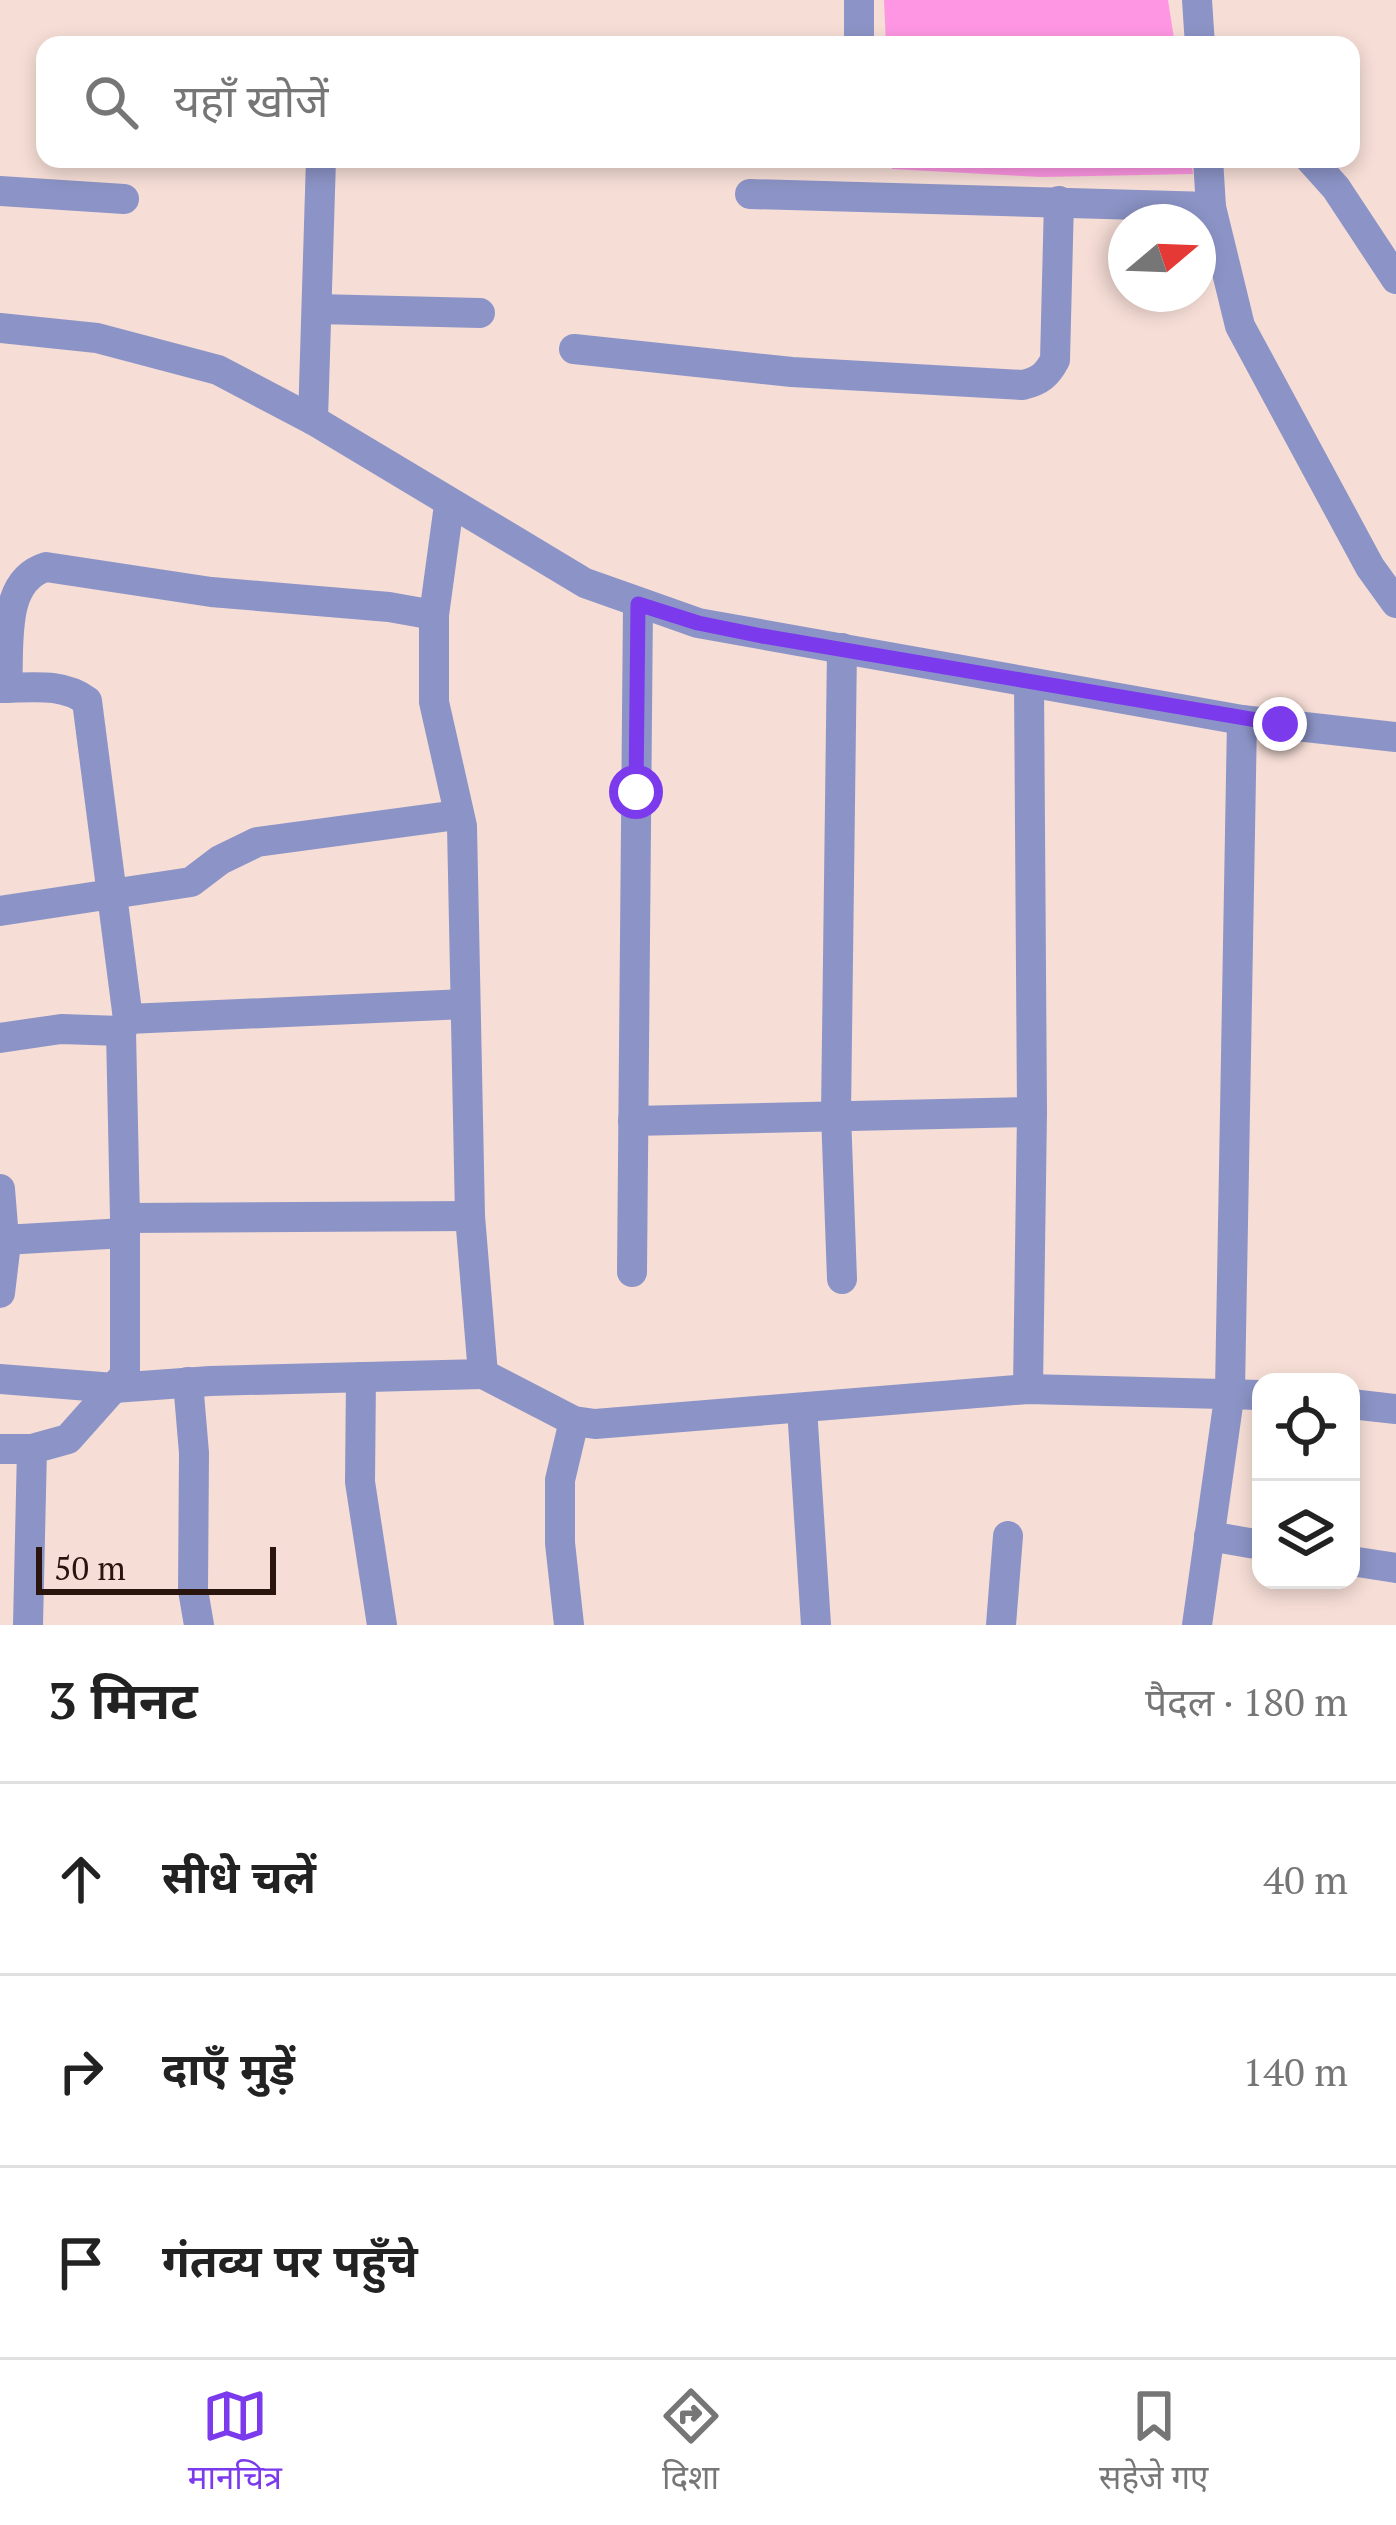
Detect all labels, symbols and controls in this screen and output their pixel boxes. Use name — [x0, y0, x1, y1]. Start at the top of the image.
search box — [36, 36, 1360, 168]
icon: search — [78, 69, 144, 135]
text: यहाँ खोजें — [174, 70, 328, 130]
north arrow — [1108, 204, 1216, 312]
route end — [1253, 697, 1307, 751]
route start — [609, 765, 663, 819]
map controls — [1252, 1373, 1360, 1589]
button: locate — [1252, 1373, 1360, 1481]
button: layers — [1252, 1481, 1360, 1589]
scale bar — [36, 1541, 276, 1594]
text: 50 m — [54, 1546, 126, 1589]
text: 3 मिनट — [48, 1666, 198, 1734]
text: पैदल · 180 m — [1145, 1675, 1348, 1727]
icon: ahead — [48, 1846, 114, 1912]
text: सीधे चलें — [162, 1846, 316, 1906]
text: 40 m — [1263, 1853, 1348, 1905]
icon: right — [48, 2038, 114, 2104]
text: दाएँ मुड़ें — [162, 2038, 295, 2098]
text: 140 m — [1243, 2045, 1348, 2097]
icon: arrive — [48, 2230, 114, 2296]
text: गंतव्य पर पहुँचे — [162, 2230, 418, 2290]
tab: मानचित्र — [188, 2383, 282, 2502]
tab: दिशा — [658, 2383, 724, 2502]
tab: सहेजे गए — [1099, 2383, 1208, 2502]

